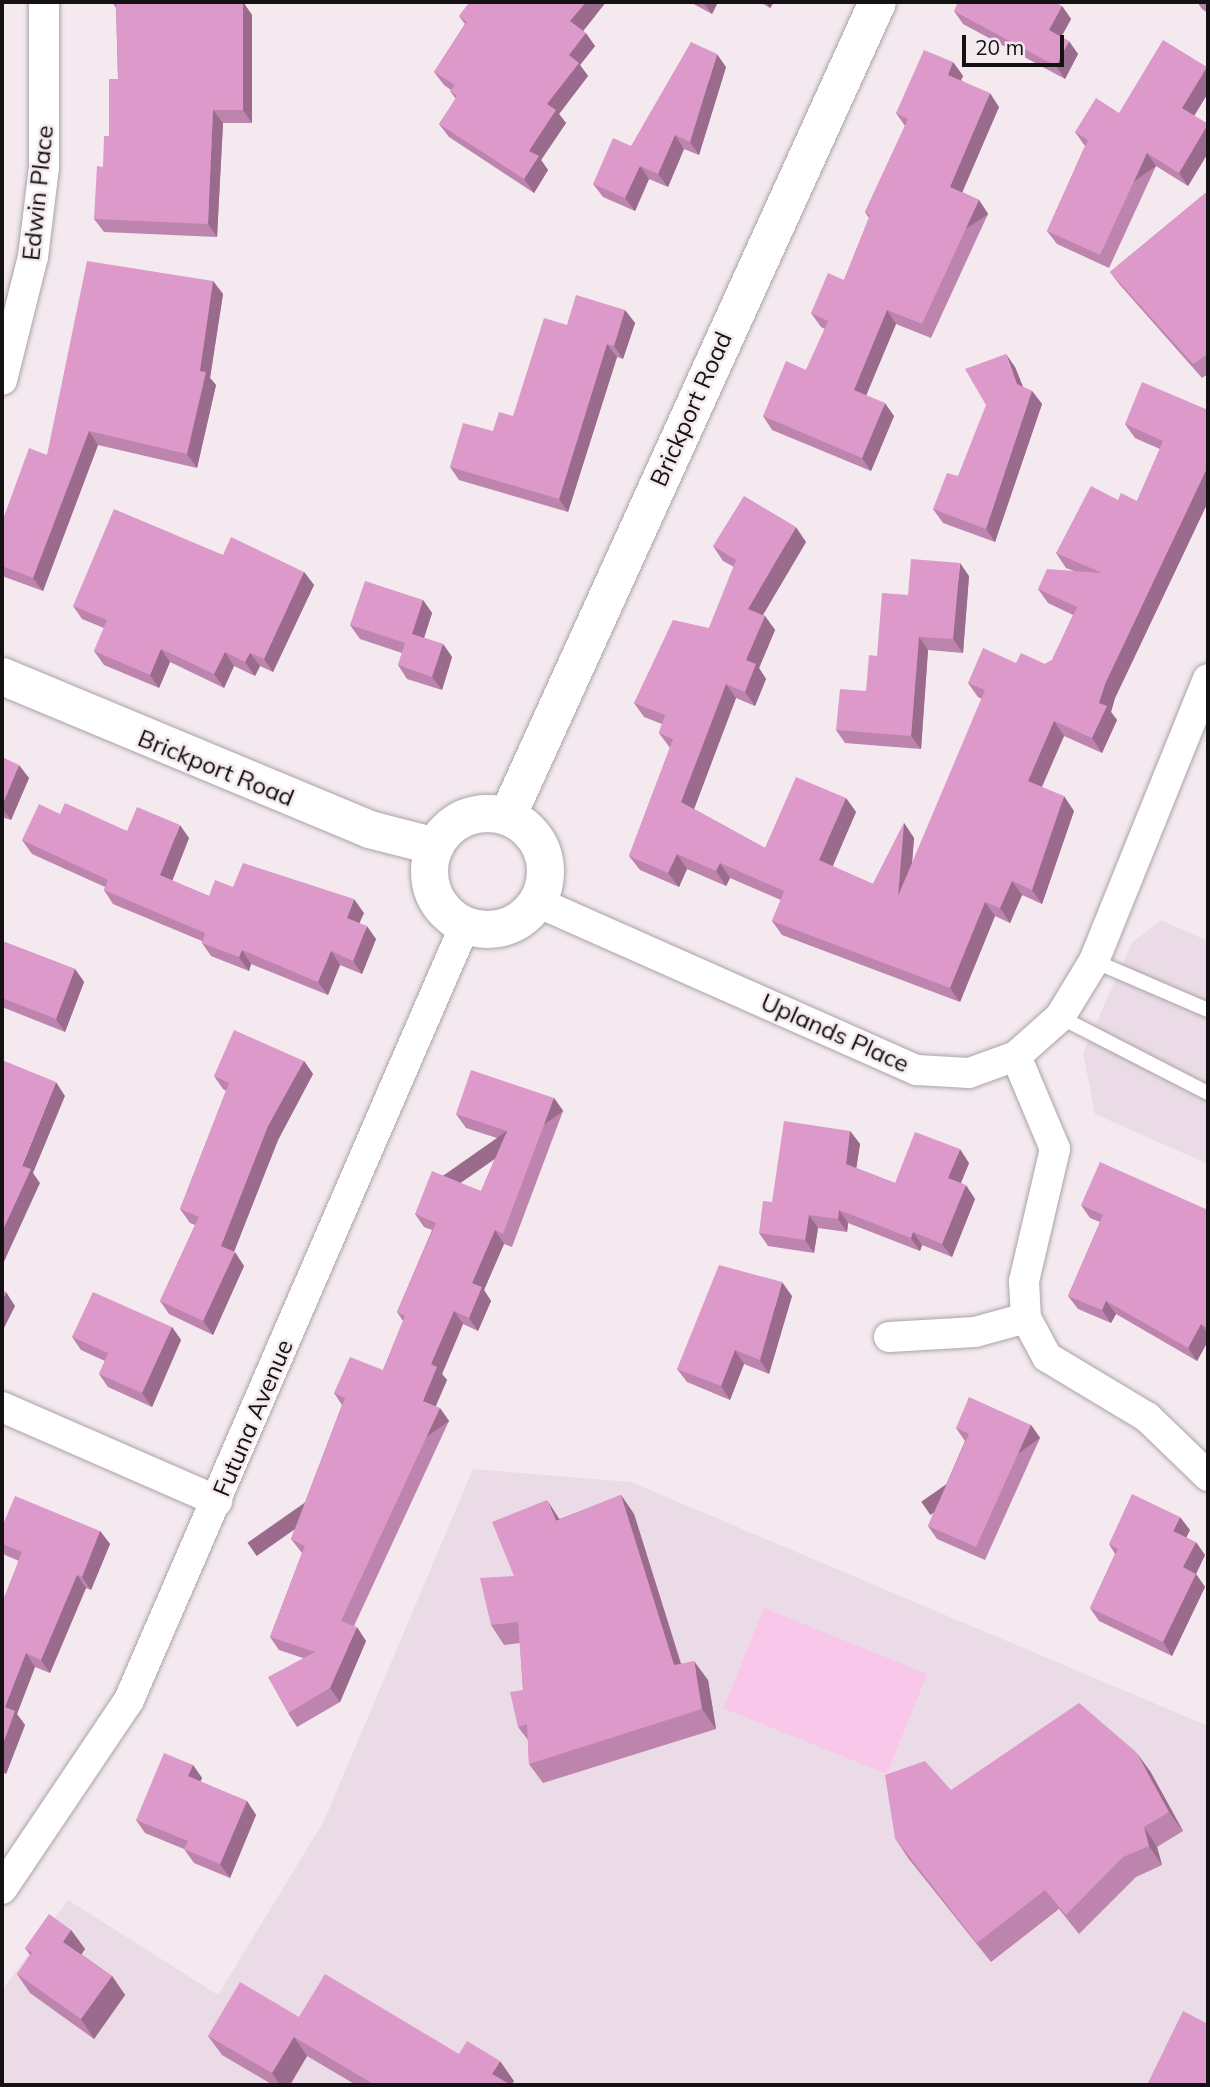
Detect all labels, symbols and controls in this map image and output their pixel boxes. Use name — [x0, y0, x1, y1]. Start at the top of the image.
scale bar — [965, 21, 1066, 65]
text: 20 m — [975, 34, 1024, 60]
street label: Edwin Place — [17, 124, 59, 262]
street label: Brickport Road — [644, 327, 738, 491]
street label: Brickport Road — [134, 724, 298, 812]
street label: Uplands Place — [756, 987, 914, 1079]
street label: Futuna Avenue — [207, 1335, 299, 1501]

